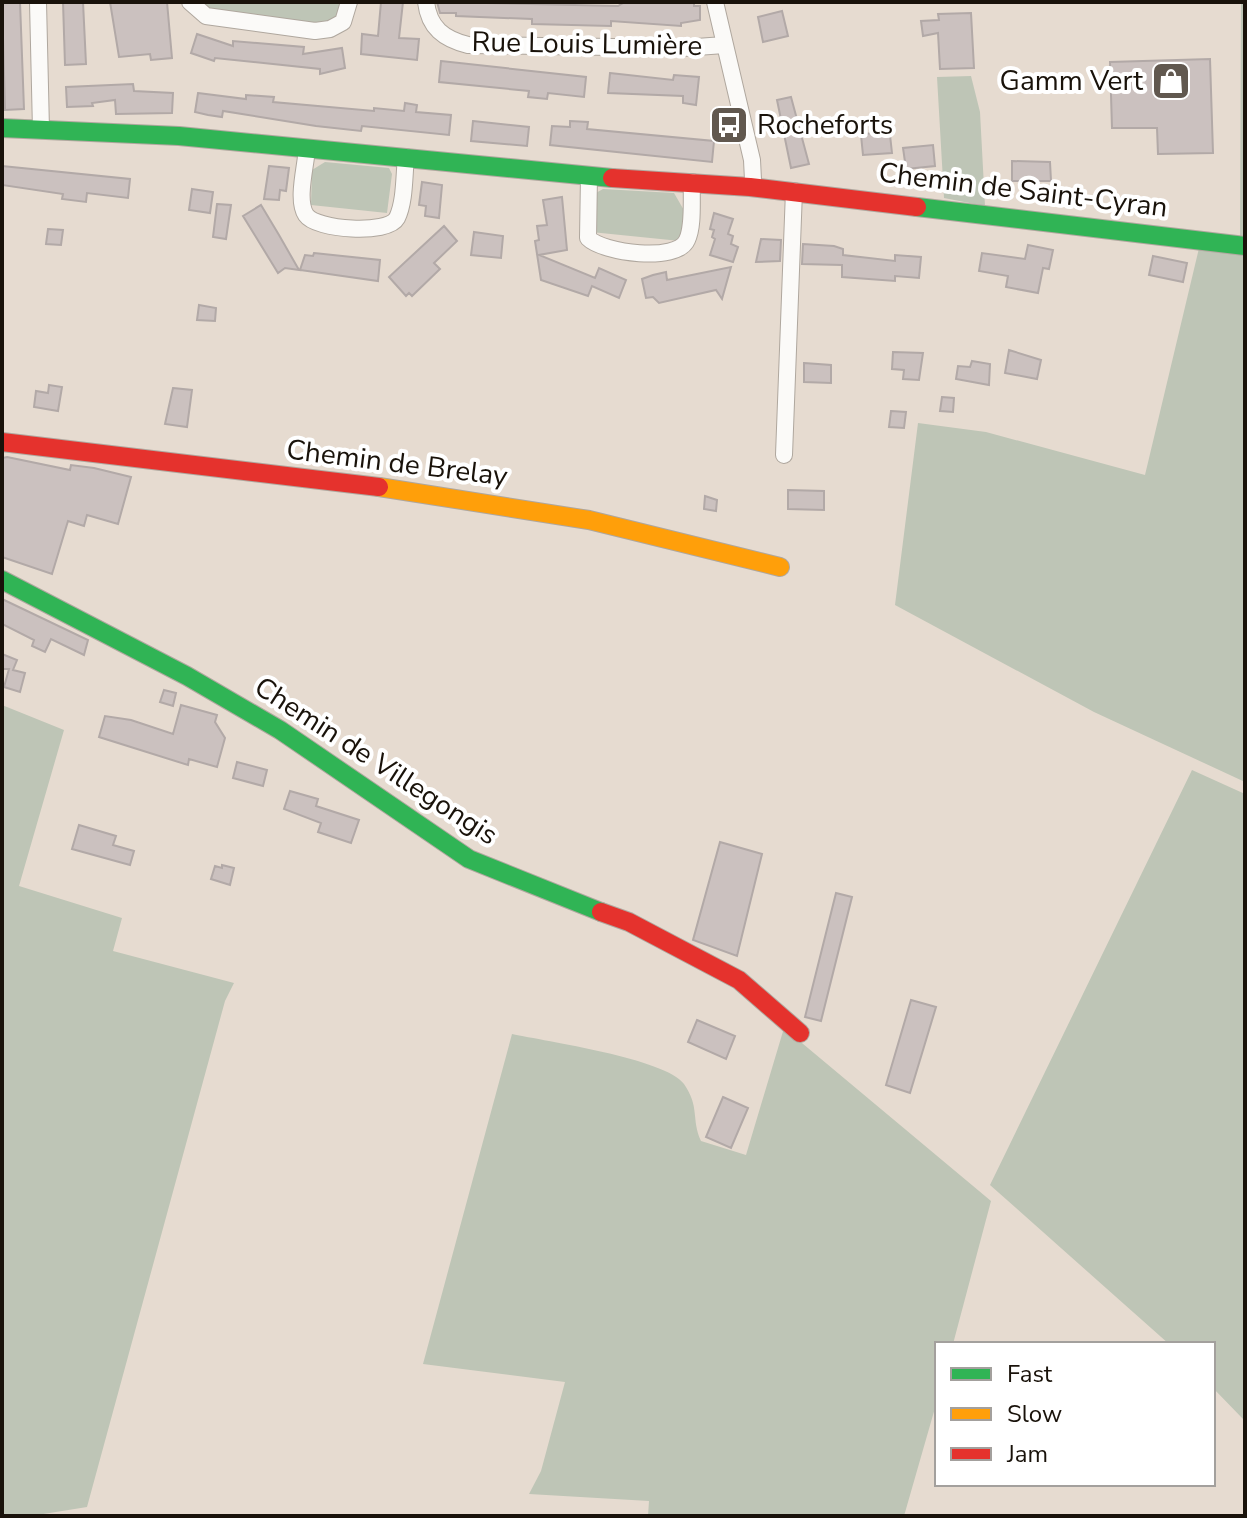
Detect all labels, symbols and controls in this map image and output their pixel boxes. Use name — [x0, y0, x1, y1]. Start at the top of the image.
street label: Rue Louis Lumière — [471, 23, 703, 65]
shop icon: Gamm Vert — [1150, 60, 1192, 102]
place label: Gamm Vert — [1000, 62, 1143, 100]
bus stop icon: Rocheforts — [708, 104, 750, 146]
place label: Rocheforts — [757, 106, 893, 144]
street label: Chemin de Saint-Cyran — [876, 153, 1170, 227]
street label: Chemin de Brelay — [284, 431, 510, 496]
street label: Chemin de Villegongis — [247, 668, 505, 854]
legend — [935, 1342, 1215, 1486]
text: Fast — [1007, 1358, 1053, 1390]
text: Slow — [1007, 1398, 1062, 1430]
text: Jam — [1006, 1438, 1048, 1470]

